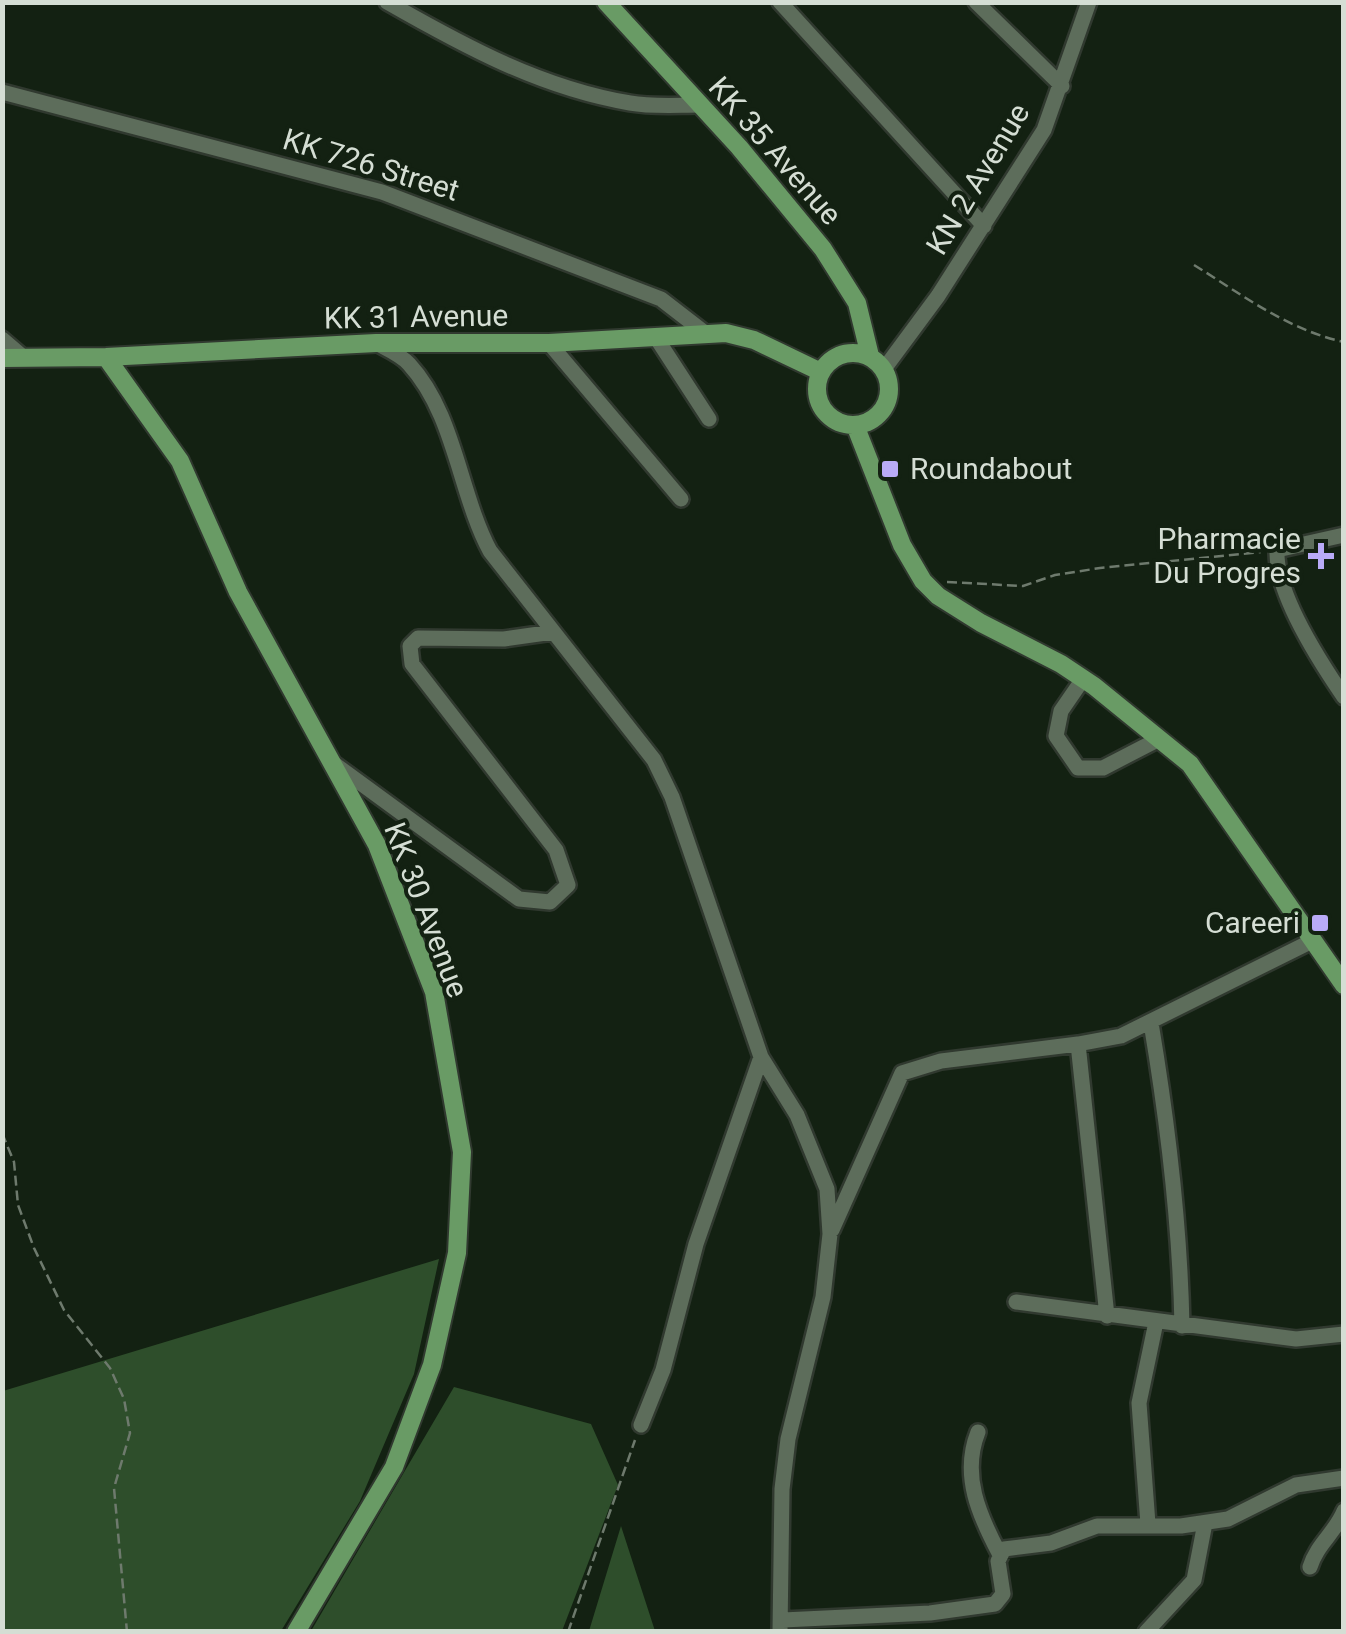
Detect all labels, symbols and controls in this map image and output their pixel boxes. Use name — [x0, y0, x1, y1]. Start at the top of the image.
street label: KK 35 Avenue — [702, 70, 849, 232]
street label: KN 2 Avenue — [919, 97, 1036, 261]
street label: KK 726 Street — [279, 121, 463, 208]
street label: KK 31 Avenue — [324, 297, 508, 336]
place label: Roundabout — [910, 451, 1072, 486]
marker: Roundabout — [879, 458, 901, 480]
place label: Pharmacie Du Progres — [1153, 521, 1301, 590]
marker: Pharmacie Du Progres — [1310, 545, 1332, 567]
street label: KK 30 Avenue — [377, 817, 476, 1002]
place label: Careeri — [1205, 905, 1300, 940]
marker: Careeri — [1309, 912, 1331, 934]

